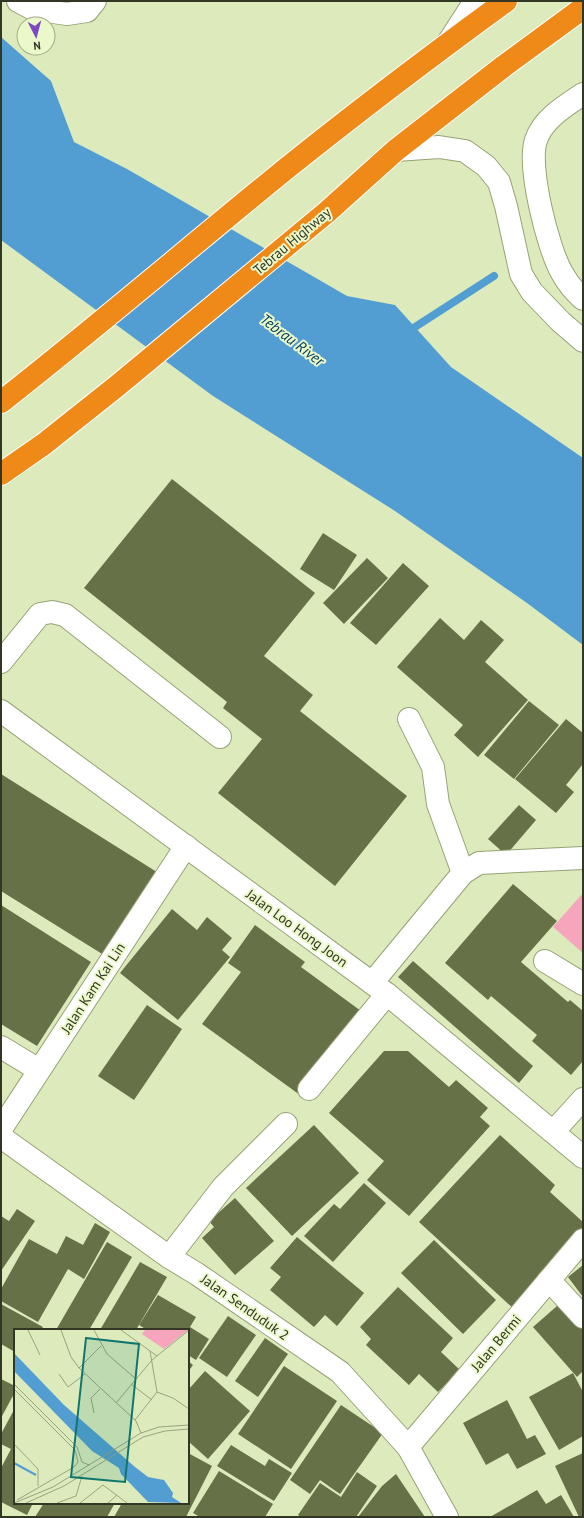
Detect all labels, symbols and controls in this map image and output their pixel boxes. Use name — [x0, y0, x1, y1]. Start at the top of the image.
north arrow — [16, 16, 56, 56]
text: N — [33, 39, 41, 53]
street label: Tebrau Highway — [250, 203, 335, 279]
water label: Tebrau River — [256, 309, 329, 371]
street label: Jalan Loo Hong Joon — [242, 885, 351, 971]
street label: Jalan Kam Kai Lin — [56, 939, 129, 1038]
street label: Jalan Senduduk 2 — [197, 1269, 293, 1344]
street label: Jalan Bermi — [466, 1311, 525, 1376]
inset map — [14, 1329, 189, 1504]

